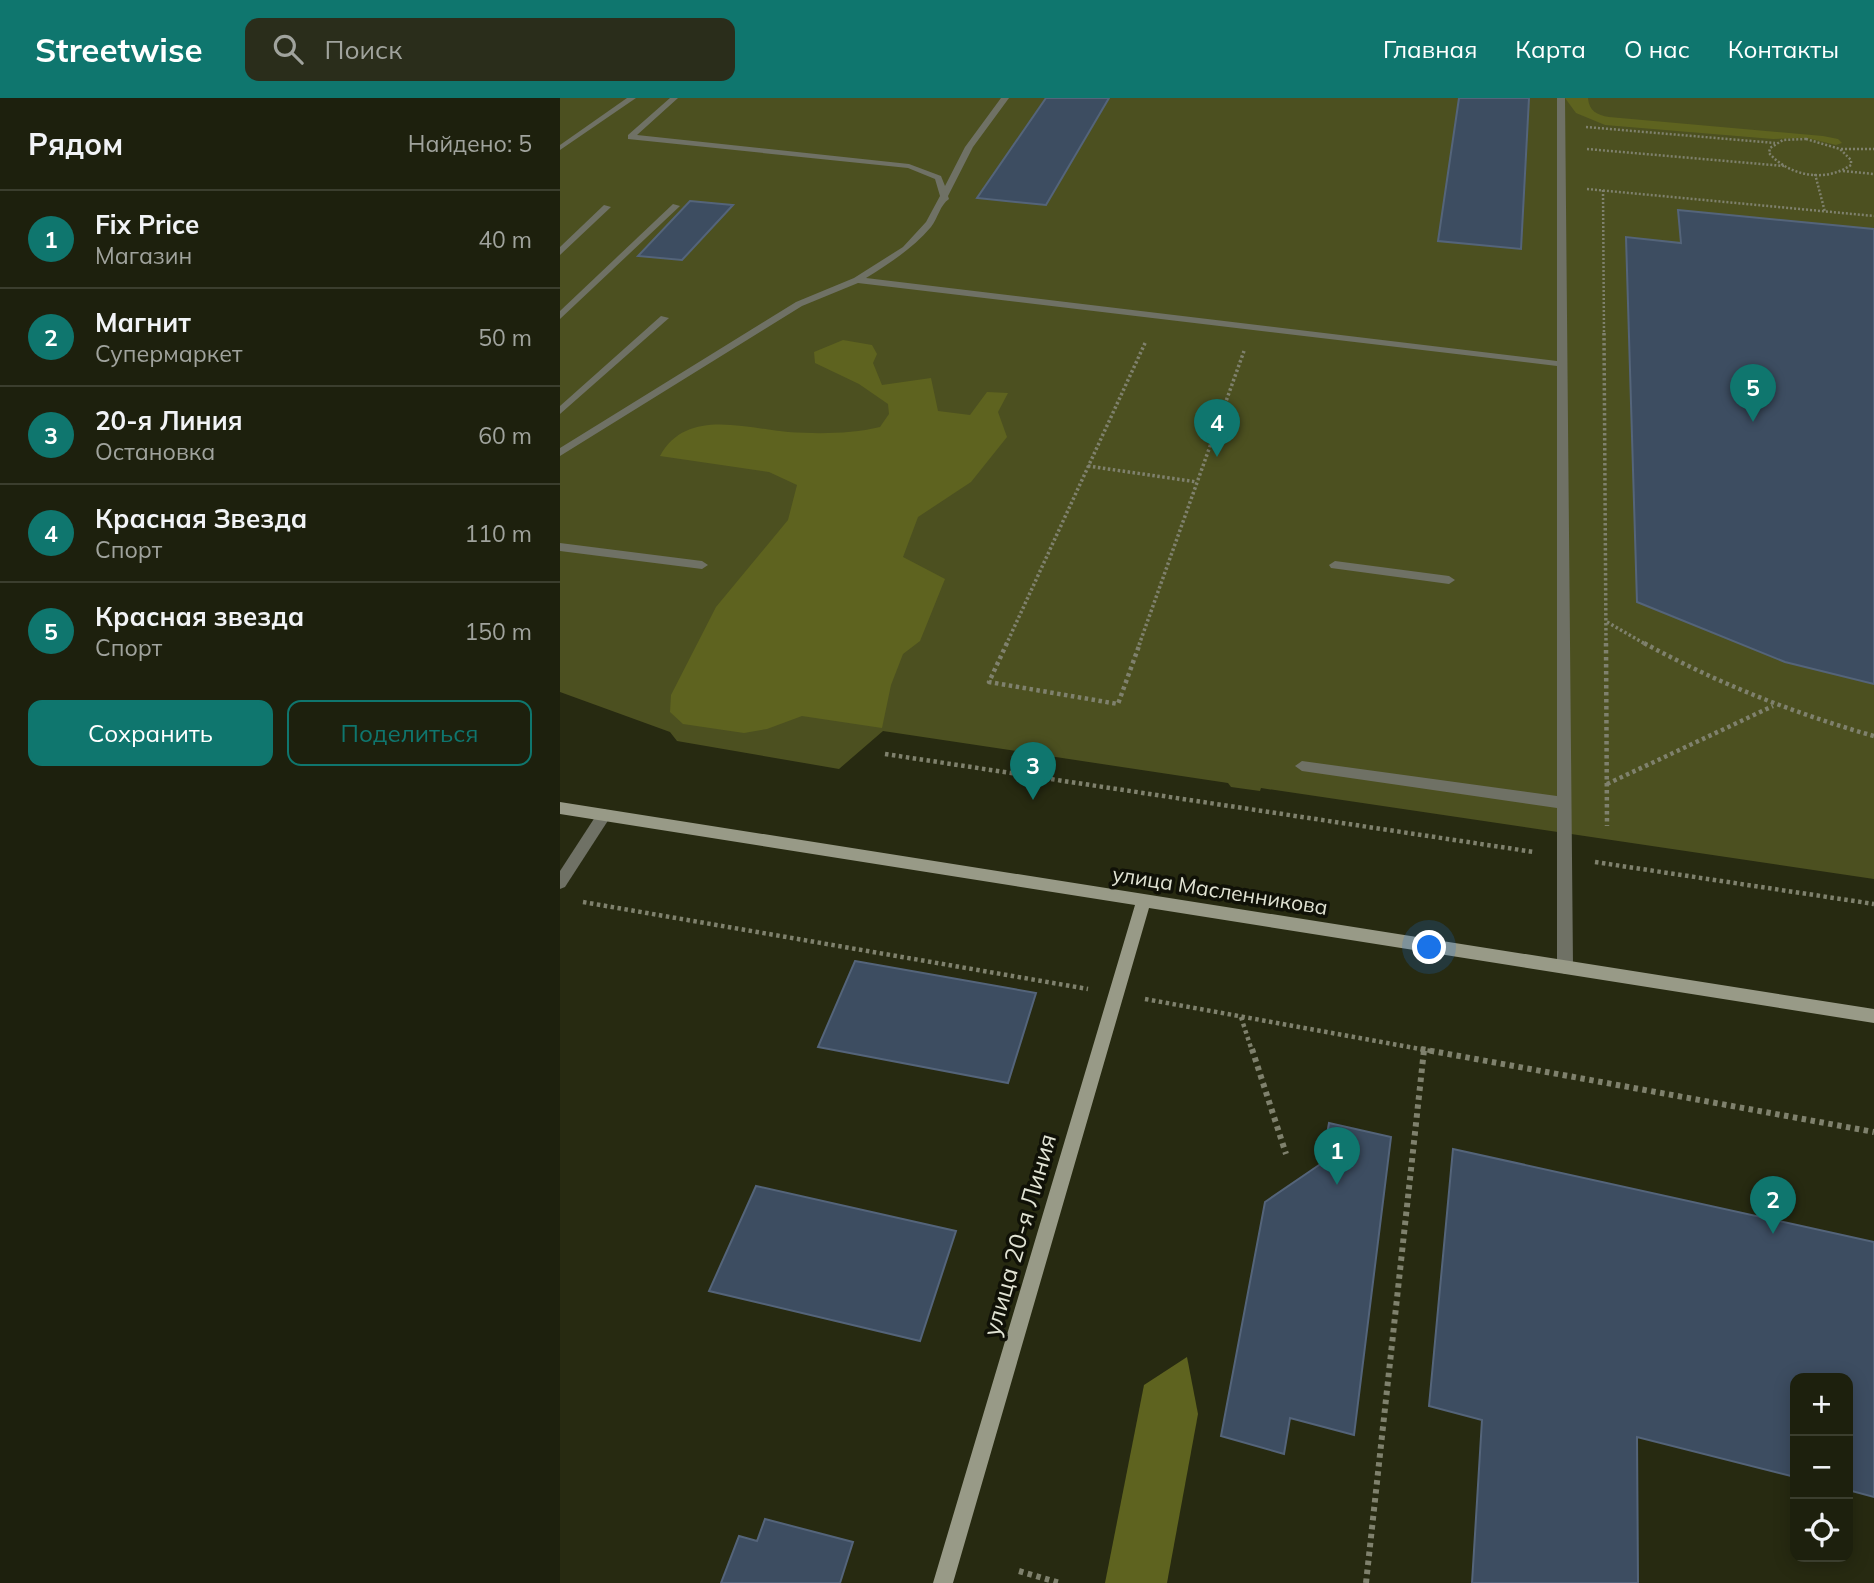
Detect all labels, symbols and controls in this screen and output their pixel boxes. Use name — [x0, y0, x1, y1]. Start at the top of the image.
search box — [245, 18, 735, 81]
text: Streetwise — [35, 29, 203, 70]
icon: search — [269, 30, 307, 68]
text: Поиск — [325, 33, 402, 66]
text: Главная — [1383, 34, 1477, 64]
text: Карта — [1515, 34, 1586, 64]
text: О нас — [1624, 34, 1690, 64]
text: Контакты — [1728, 34, 1839, 64]
text: Рядом — [28, 125, 123, 163]
text: Найдено: 5 — [408, 129, 532, 158]
text: Fix Price — [95, 208, 199, 241]
text: 1 — [44, 225, 58, 254]
text: 40 m — [478, 225, 532, 254]
text: Магазин — [95, 241, 192, 270]
text: Магнит — [95, 306, 191, 339]
text: 2 — [44, 323, 58, 352]
text: 50 m — [478, 323, 532, 352]
text: Супермаркет — [95, 339, 242, 368]
pin: 5 — [1730, 364, 1776, 422]
pin: 4 — [1194, 399, 1240, 457]
text: 20-я Линия — [95, 404, 242, 437]
text: 3 — [44, 421, 58, 450]
text: 60 m — [478, 421, 532, 450]
text: Остановка — [95, 437, 215, 466]
text: Красная Звезда — [95, 502, 307, 535]
text: 4 — [44, 519, 58, 548]
text: 110 m — [464, 519, 532, 548]
text: Спорт — [95, 535, 162, 564]
text: Красная звезда — [95, 600, 304, 633]
text: 5 — [44, 617, 58, 646]
text: 150 m — [464, 617, 532, 646]
text: Спорт — [95, 633, 162, 662]
button: Сохранить — [28, 700, 273, 766]
button: Поделиться — [287, 700, 532, 766]
pin: 3 — [1010, 742, 1056, 800]
street label: улица Масленникова — [1111, 860, 1330, 920]
your location — [1412, 930, 1446, 964]
pin: 1 — [1314, 1127, 1360, 1185]
street label: улица 20-я Линия — [976, 1130, 1062, 1339]
pin: 2 — [1750, 1176, 1796, 1234]
map controls — [1790, 1373, 1853, 1562]
button: + — [1790, 1373, 1853, 1436]
button: − — [1790, 1436, 1853, 1499]
button: locate — [1790, 1499, 1853, 1562]

